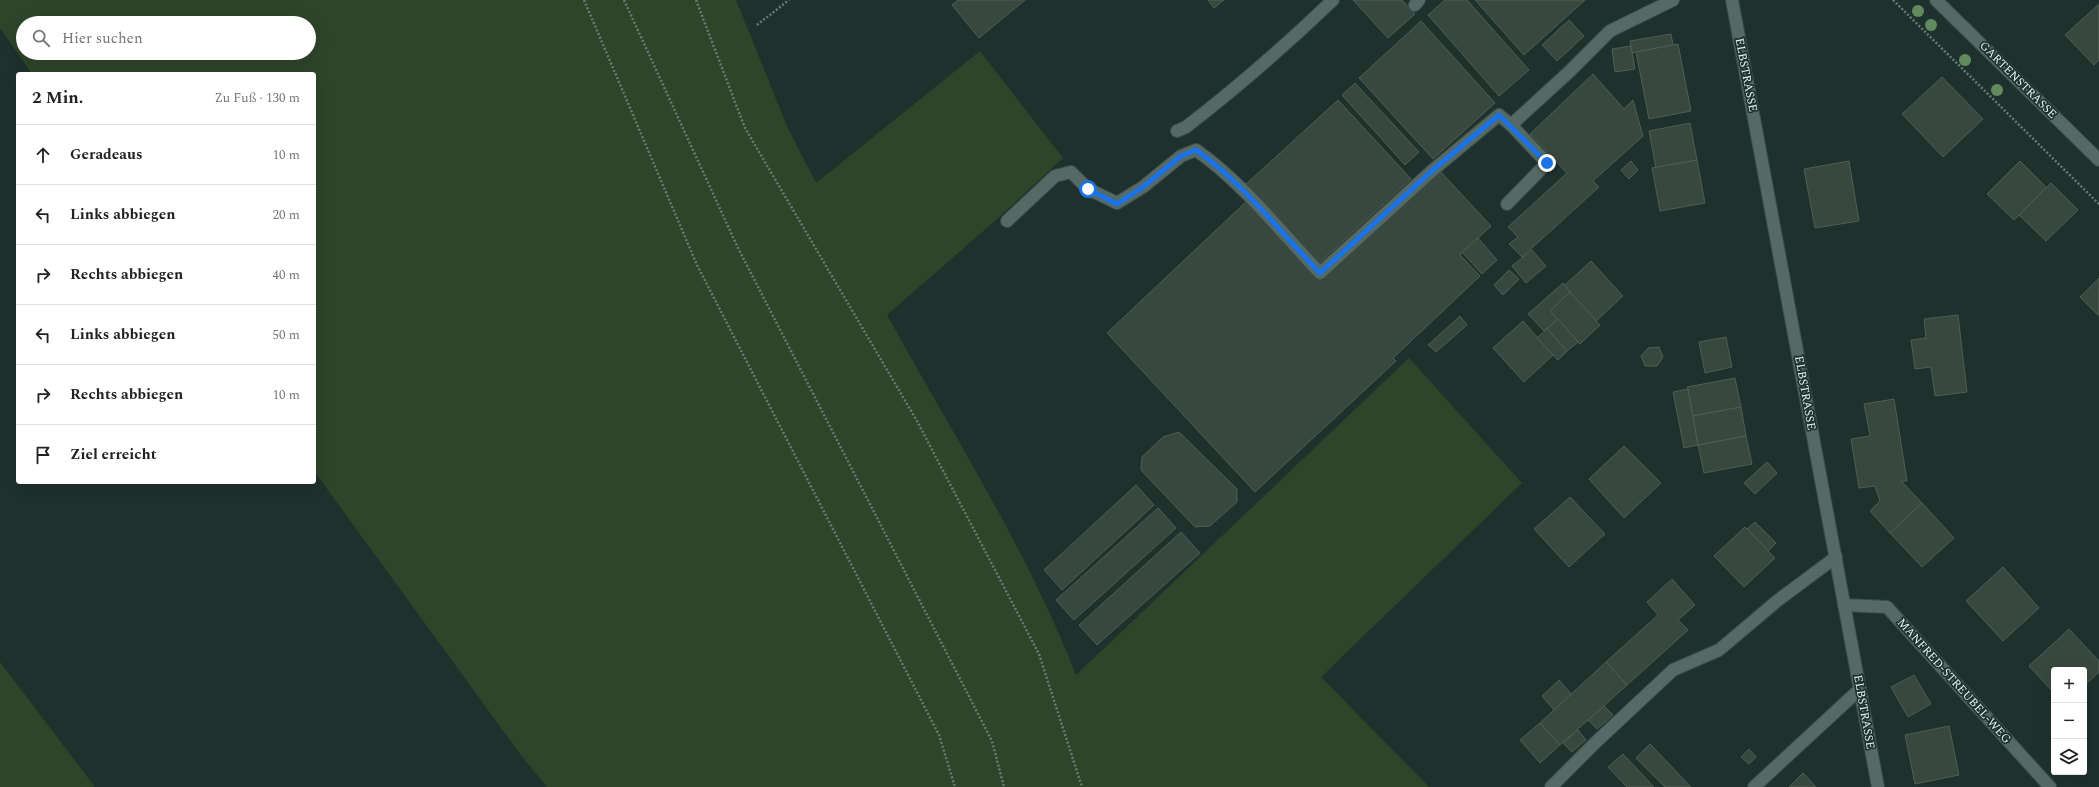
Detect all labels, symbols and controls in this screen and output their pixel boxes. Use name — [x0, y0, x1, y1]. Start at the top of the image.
search box — [16, 16, 316, 60]
icon: search — [30, 27, 52, 49]
text: Hier suchen — [62, 27, 143, 50]
street label: ELBSTRASSE — [1730, 36, 1762, 114]
street label: GARTENSTRASSE — [1975, 37, 2061, 123]
text: 2 Min. — [32, 85, 83, 111]
text: Zu Fuß · 130 m — [214, 88, 300, 108]
text: Geradeaus — [70, 143, 142, 166]
icon: ahead — [32, 144, 54, 166]
text: 10 m — [273, 145, 300, 165]
route end — [1538, 154, 1556, 172]
route start — [1079, 180, 1097, 198]
text: Links abbiegen — [70, 203, 175, 226]
icon: left — [32, 204, 54, 226]
text: 20 m — [273, 205, 300, 225]
text: Rechts abbiegen — [70, 263, 183, 286]
icon: right — [32, 264, 54, 286]
text: 40 m — [273, 265, 300, 285]
text: Links abbiegen — [70, 323, 175, 346]
icon: left — [32, 324, 54, 346]
text: 50 m — [273, 325, 300, 345]
street label: ELBSTRASSE — [1789, 354, 1821, 432]
text: Rechts abbiegen — [70, 383, 183, 406]
icon: right — [32, 384, 54, 406]
text: 10 m — [273, 385, 300, 405]
text: Ziel erreicht — [70, 443, 156, 466]
icon: arrive — [32, 444, 54, 466]
street label: MANFRED-STREUBEL-WEG — [1892, 614, 2016, 748]
map controls — [2051, 667, 2087, 775]
button: + — [2051, 667, 2087, 703]
street label: ELBSTRASSE — [1848, 673, 1880, 751]
button: − — [2051, 703, 2087, 739]
button: layers — [2051, 739, 2087, 775]

